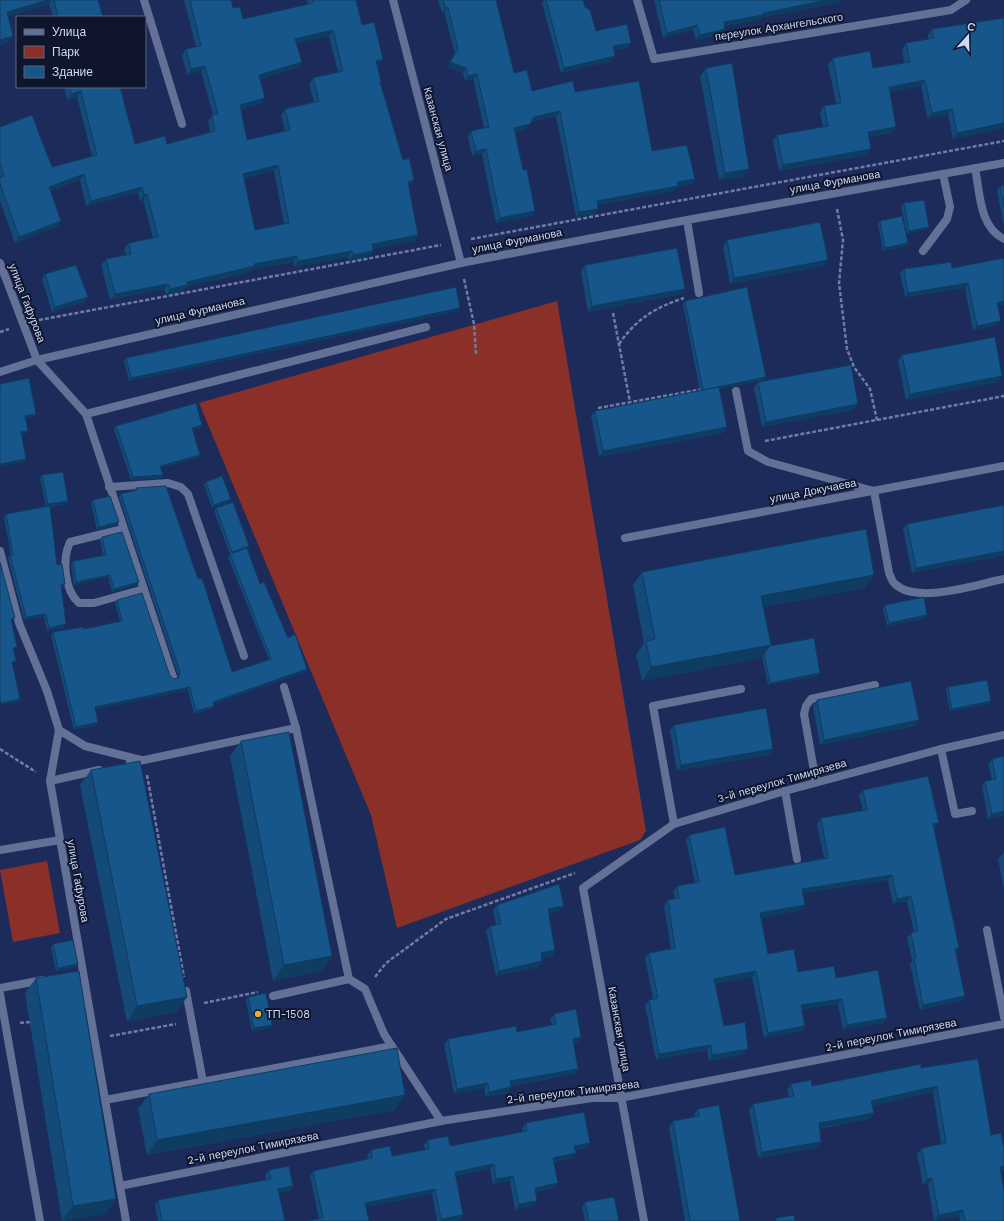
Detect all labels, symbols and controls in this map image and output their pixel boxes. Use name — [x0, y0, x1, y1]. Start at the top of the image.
street label: переулок Архангельского — [714, 10, 844, 44]
legend — [16, 16, 146, 88]
north arrow — [948, 16, 988, 56]
text: С — [965, 20, 977, 35]
text: Улица — [52, 25, 86, 39]
text: Парк — [52, 45, 80, 59]
text: Здание — [52, 65, 93, 79]
street label: Казанская улица — [421, 86, 456, 173]
street label: улица Фурманова — [789, 167, 882, 196]
street label: улица Фурманова — [471, 226, 564, 256]
street label: улица Гафурова — [6, 262, 48, 345]
street label: улица Фурманова — [154, 294, 247, 328]
street label: улица Докучаева — [769, 476, 858, 506]
street label: 3-й переулок Тимирязева — [716, 756, 849, 806]
street label: улица Гафурова — [64, 839, 92, 924]
street label: Казанская улица — [605, 985, 633, 1073]
place label: ТП-1508 — [266, 1008, 310, 1021]
marker: ТП-1508 — [253, 1009, 263, 1019]
street label: 2-й переулок Тимирязева — [824, 1016, 959, 1054]
street label: 2-й переулок Тимирязева — [506, 1077, 641, 1107]
street label: 2-й переулок Тимирязева — [186, 1129, 321, 1167]

